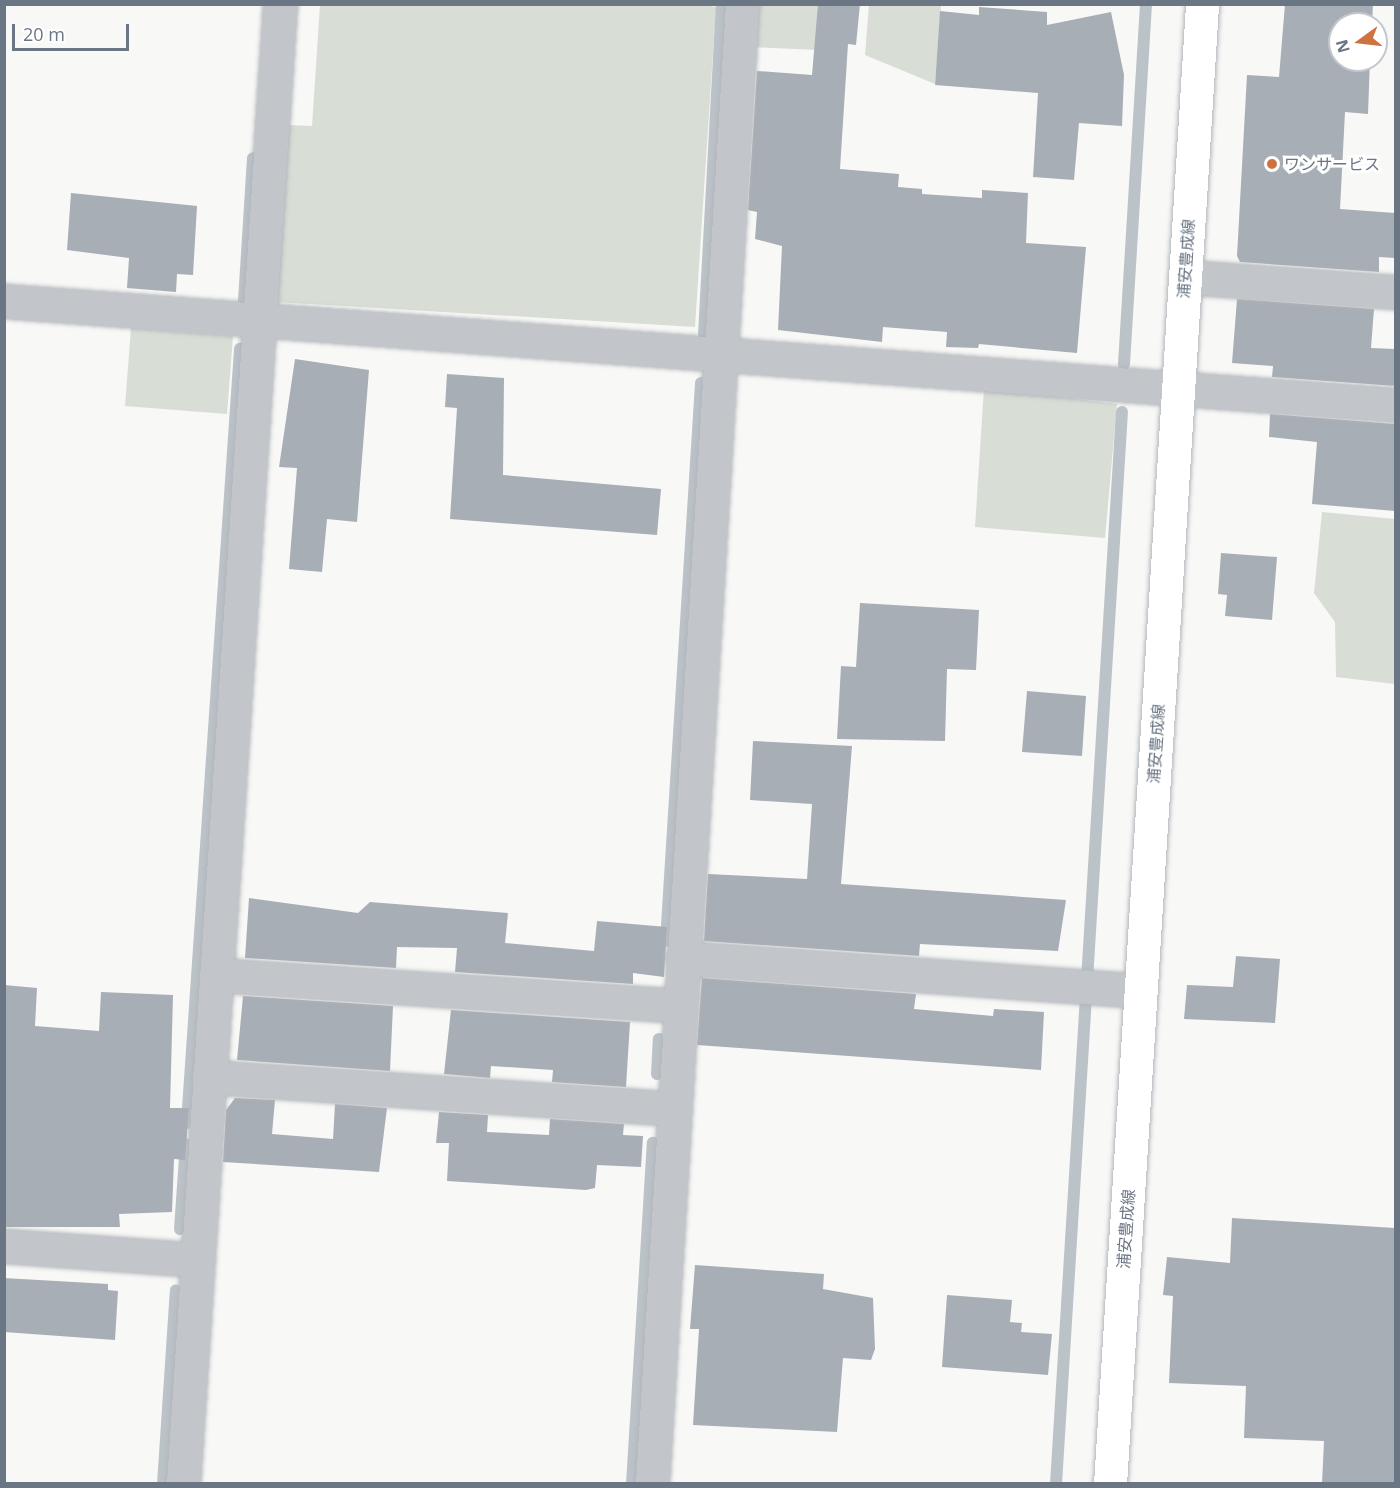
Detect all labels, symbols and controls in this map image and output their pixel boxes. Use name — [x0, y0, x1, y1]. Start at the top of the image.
scale bar — [15, 12, 132, 50]
north arrow — [1328, 12, 1388, 72]
text: 20 m — [23, 22, 65, 46]
text: N — [1330, 37, 1355, 55]
place label: ワンサービス — [1284, 154, 1380, 174]
marker: ワンサービス — [1265, 157, 1279, 171]
street label: 浦安豊成線 — [1174, 218, 1198, 300]
street label: 浦安豊成線 — [1144, 703, 1168, 785]
street label: 浦安豊成線 — [1114, 1188, 1138, 1270]

